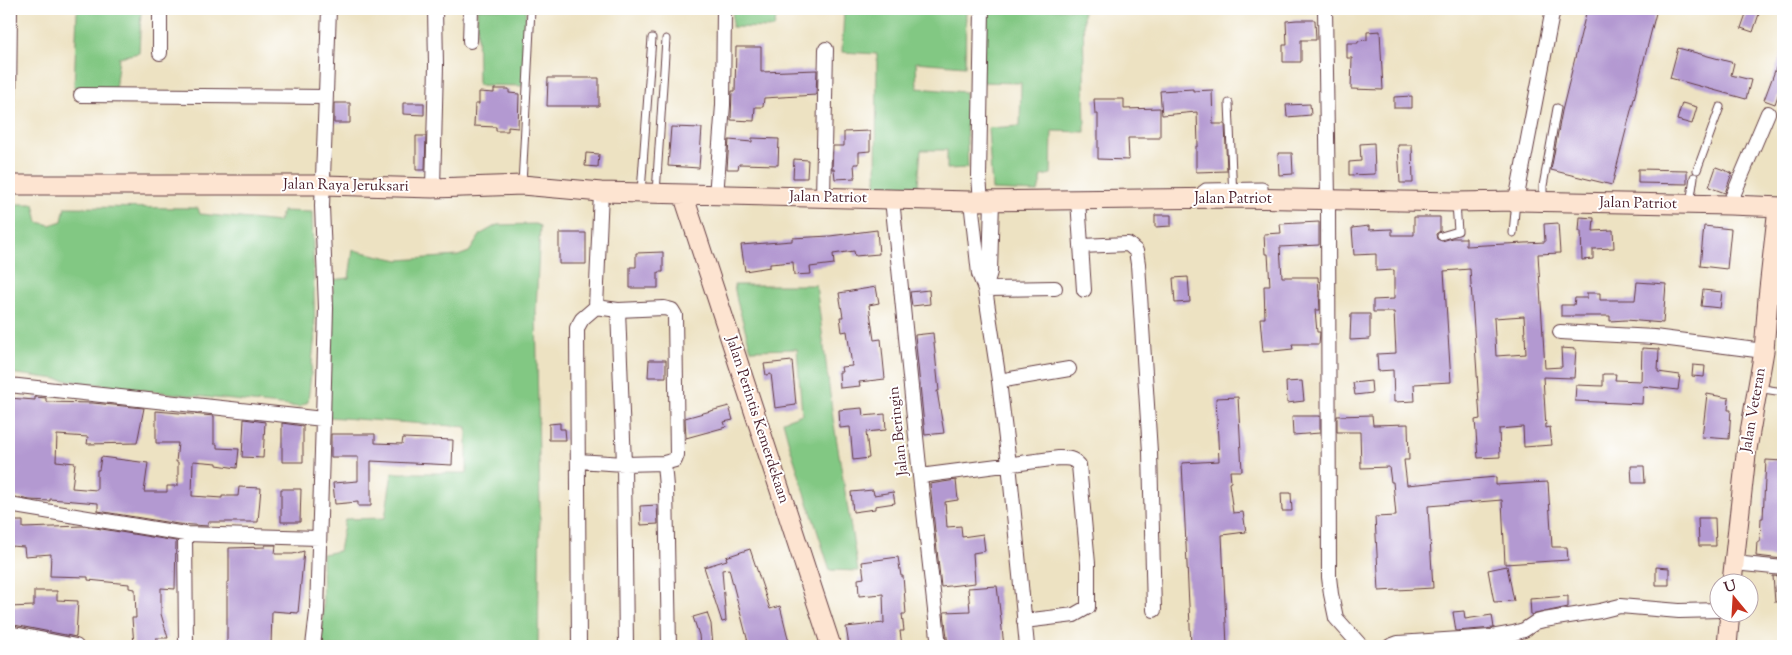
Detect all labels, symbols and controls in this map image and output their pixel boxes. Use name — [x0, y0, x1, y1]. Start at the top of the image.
street label: Jalan Raya Jeruksari — [282, 174, 409, 198]
street label: Jalan Patriot — [788, 187, 867, 209]
street label: Jalan Patriot — [1193, 189, 1272, 210]
street label: Jalan Patriot — [1598, 193, 1677, 215]
street label: Jalan Perintis Kemerdekaan — [720, 333, 794, 506]
street label: Jalan Veteran — [1736, 366, 1772, 455]
street label: Jalan Beringin — [884, 385, 914, 478]
north arrow — [1710, 572, 1760, 622]
text: U — [1722, 576, 1740, 599]

